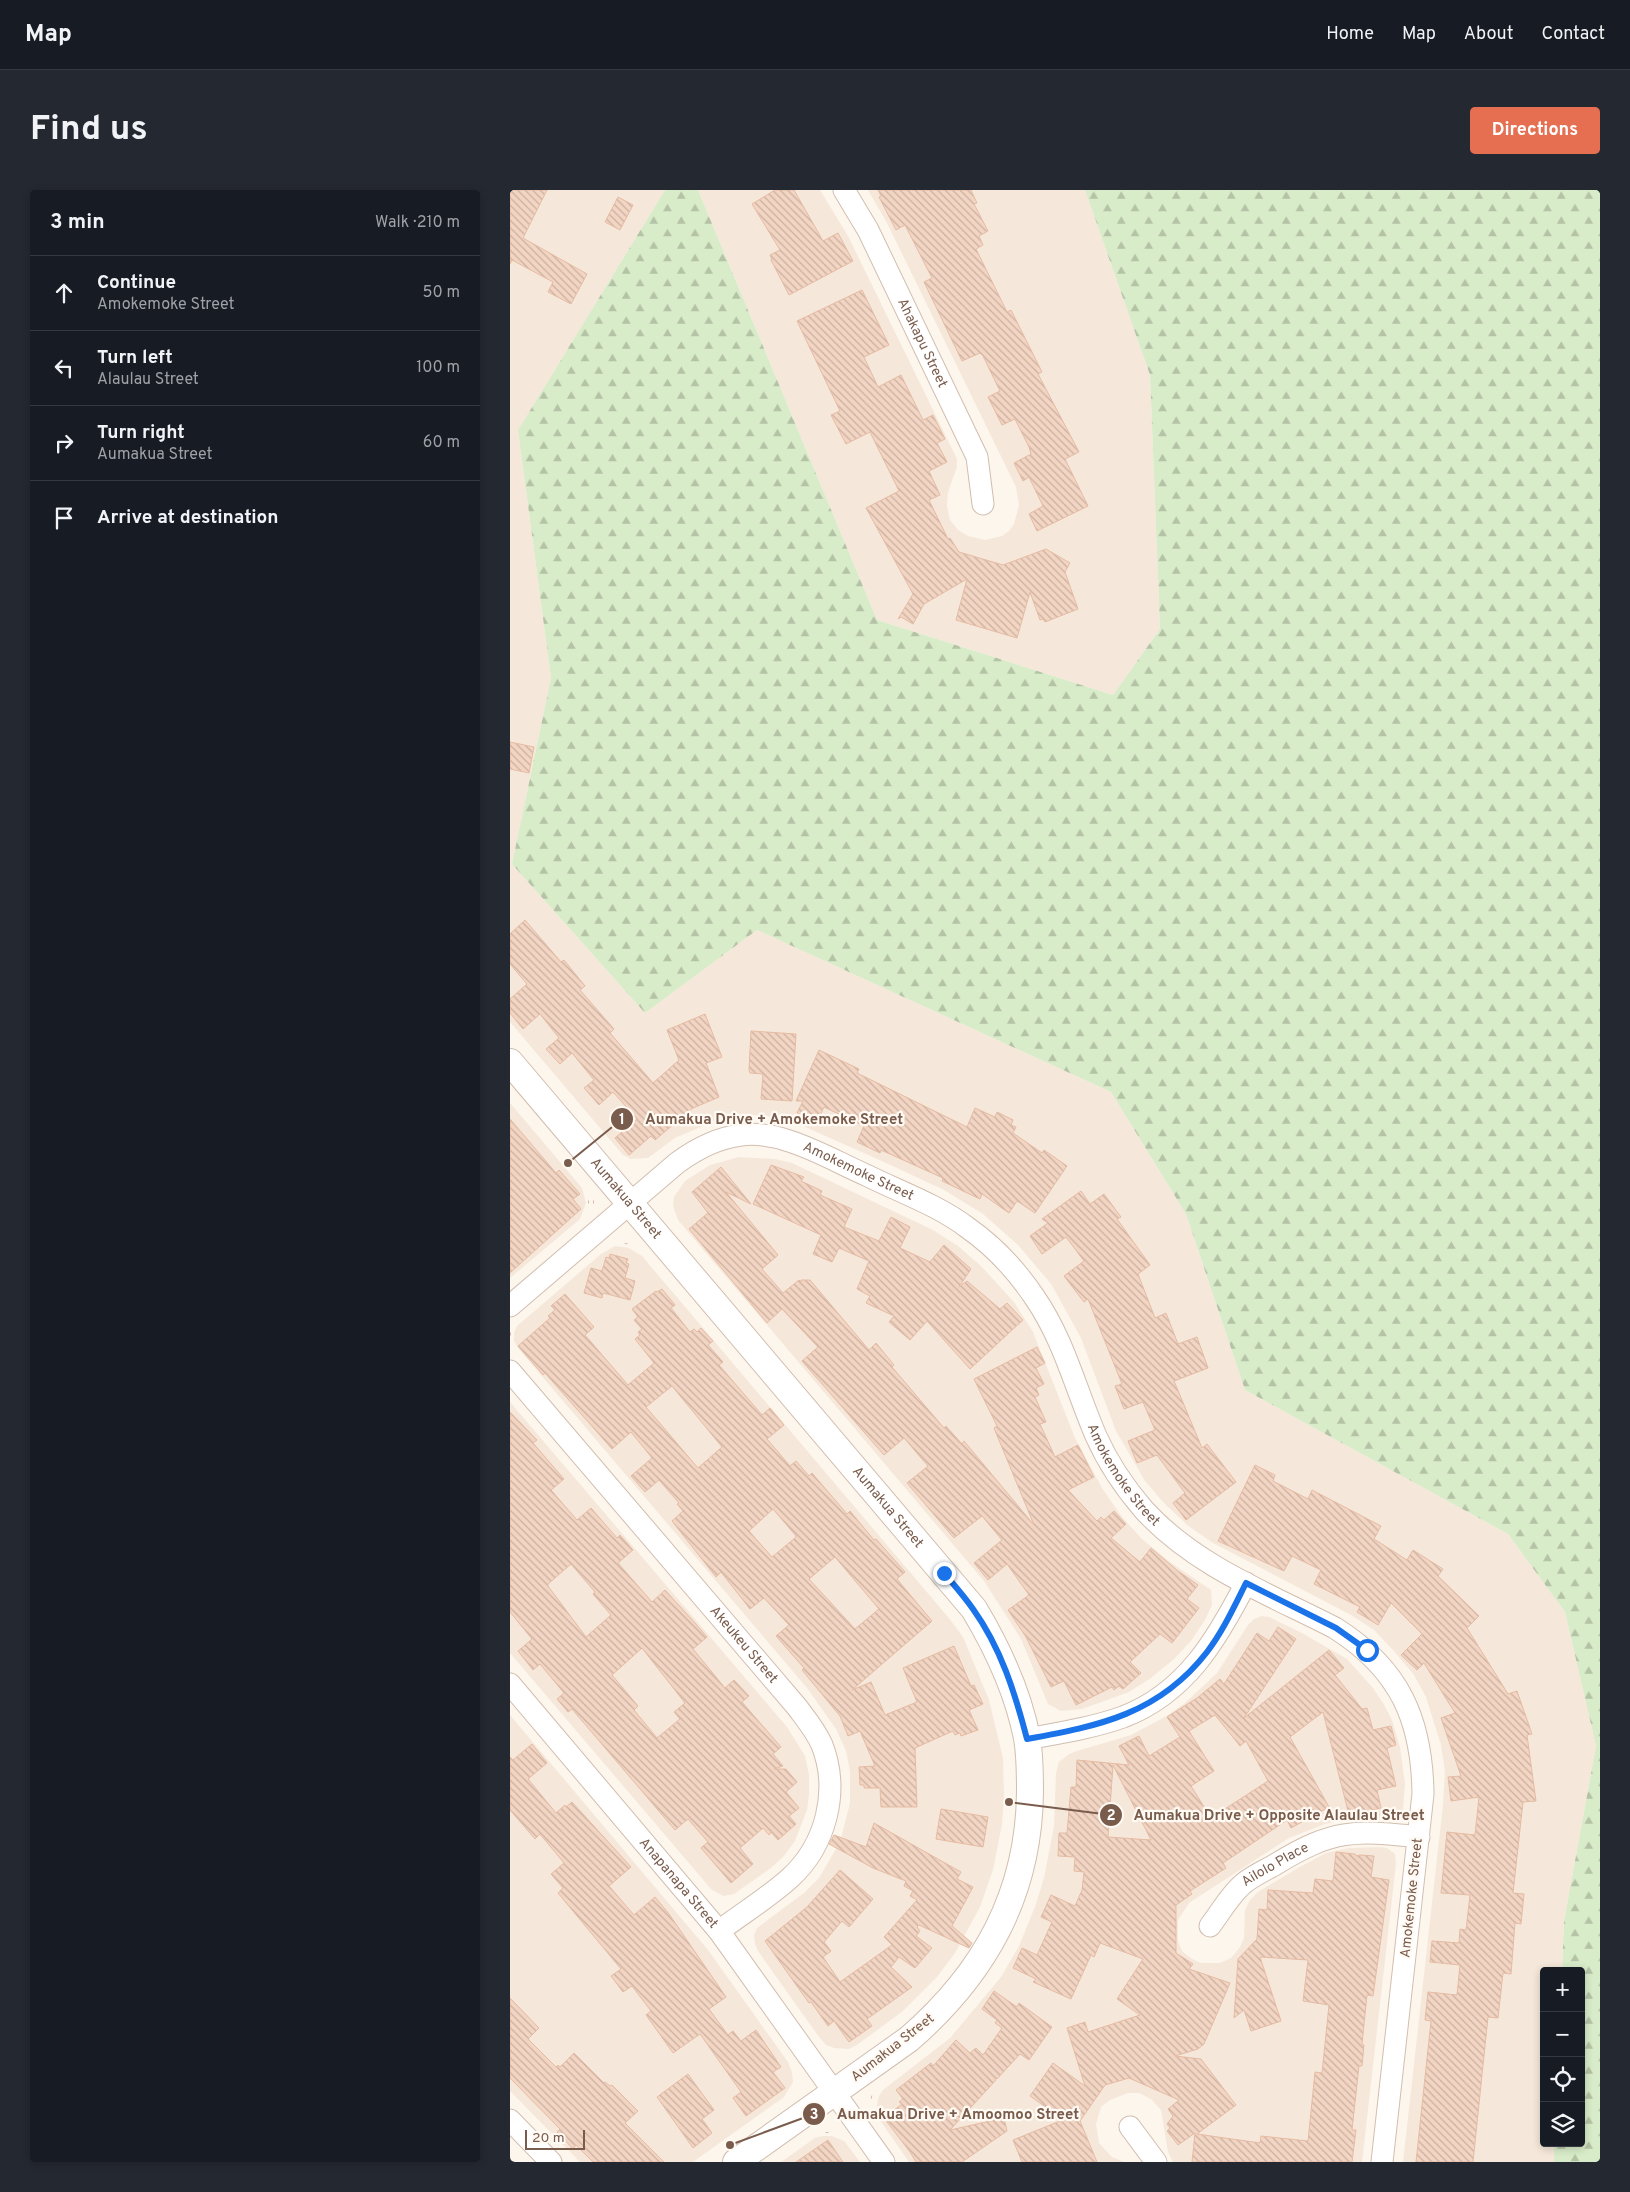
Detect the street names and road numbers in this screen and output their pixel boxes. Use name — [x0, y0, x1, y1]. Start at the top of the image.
street label: Ahakapu Street — [894, 296, 951, 390]
street label: Amokemoke Street — [800, 1138, 917, 1204]
street label: Aumakua Street — [587, 1154, 665, 1243]
street label: Amokemoke Street — [1083, 1421, 1164, 1530]
street label: Aumakua Street — [849, 1463, 927, 1551]
street label: Akeukeu Street — [706, 1603, 782, 1687]
street label: Anapanapa Street — [635, 1834, 722, 1932]
street label: Amokemoke Street — [1397, 1837, 1427, 1959]
street label: Ailolo Place — [1238, 1839, 1311, 1890]
street label: Aumakua Street — [848, 2010, 938, 2086]

